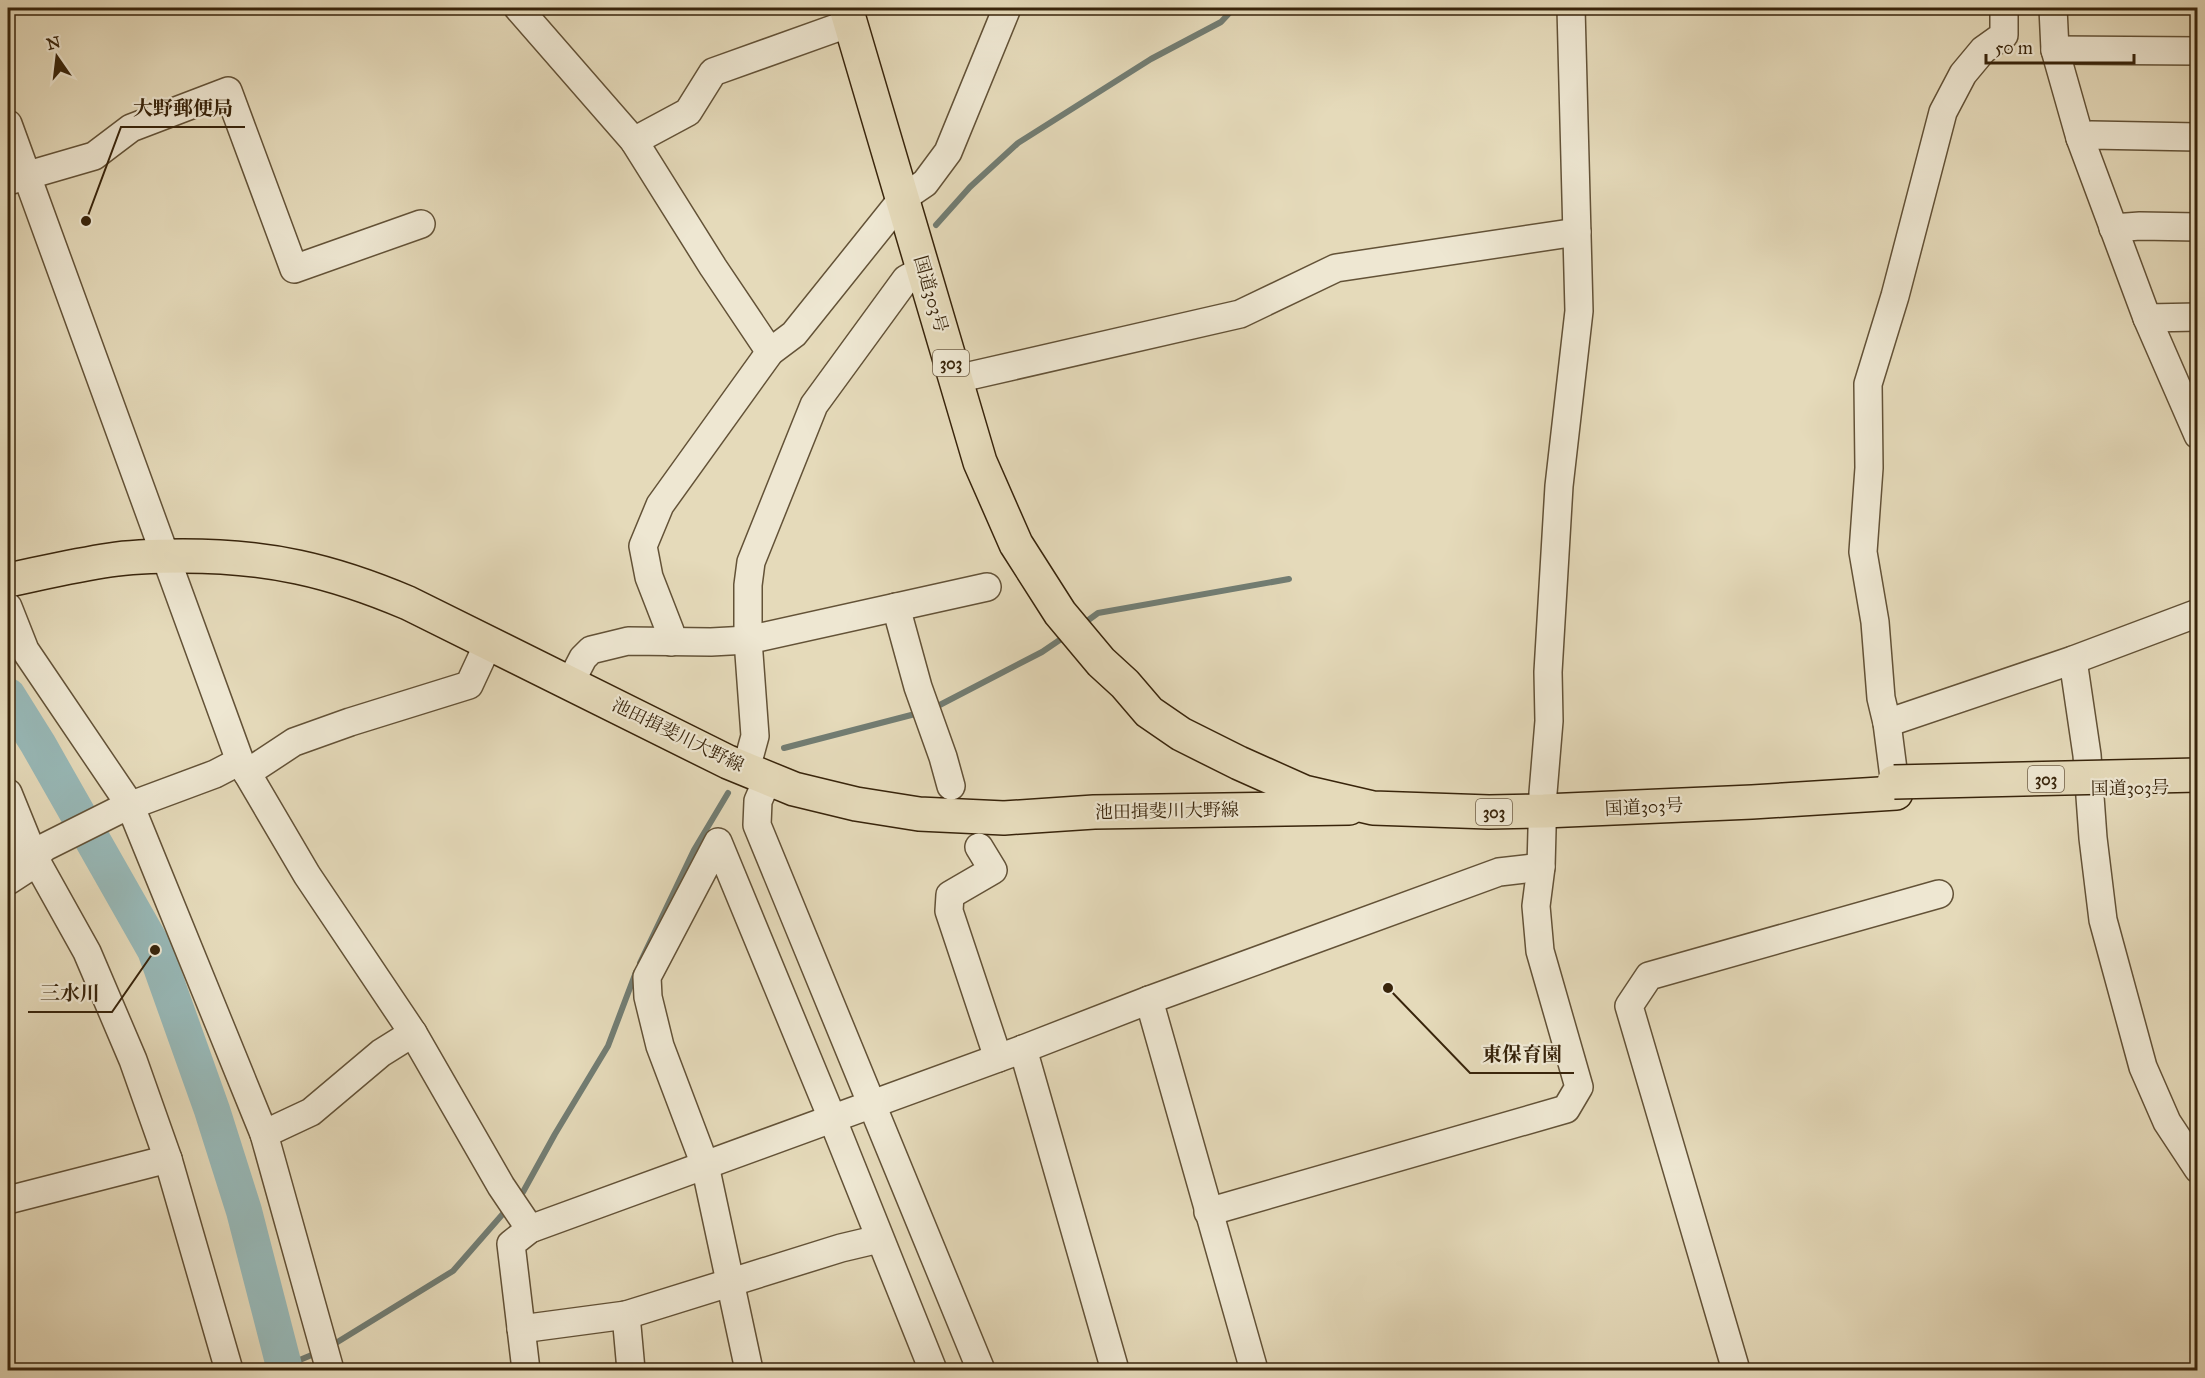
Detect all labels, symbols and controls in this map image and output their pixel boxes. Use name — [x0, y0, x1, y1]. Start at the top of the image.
north arrow — [27, 27, 87, 87]
scale bar — [1986, 27, 2134, 65]
text: N — [45, 32, 63, 54]
text: 50 m — [1995, 37, 2033, 59]
callout: 大野郵便局 — [121, 89, 245, 127]
text: 大野郵便局 — [133, 96, 233, 120]
street label: 国道303号 — [910, 253, 952, 335]
road number: 303 — [933, 350, 969, 376]
street label: 池田揖斐川大野線 — [608, 694, 748, 776]
road number: 303 — [2028, 766, 2064, 792]
street label: 国道303号 — [2090, 776, 2170, 800]
street label: 国道303号 — [1604, 794, 1684, 820]
street label: 池田揖斐川大野線 — [1095, 799, 1239, 823]
road number: 303 — [1476, 799, 1512, 825]
callout: 三水川 — [28, 974, 112, 1012]
text: 三水川 — [40, 981, 100, 1005]
callout: 東保育園 — [1470, 1035, 1574, 1073]
text: 東保育園 — [1482, 1042, 1562, 1066]

